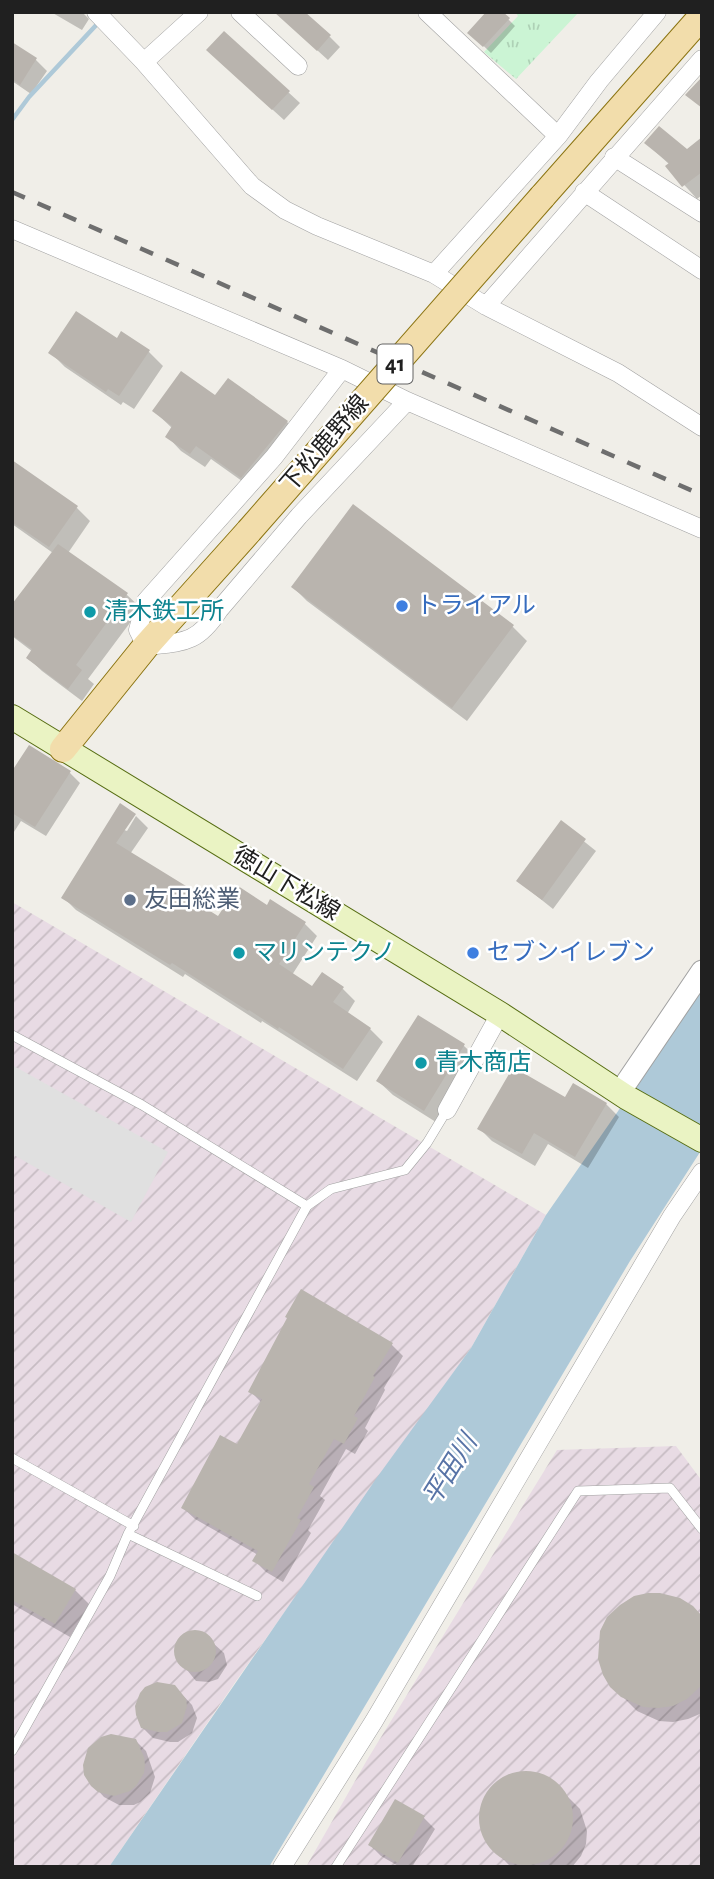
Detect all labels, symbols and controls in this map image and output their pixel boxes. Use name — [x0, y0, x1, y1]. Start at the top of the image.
road number: 41 — [378, 344, 412, 384]
street label: 下松鹿野線 — [275, 390, 373, 497]
place label: トライアル — [416, 594, 536, 618]
place label: 清木鉄工所 — [104, 598, 224, 624]
marker: トライアル — [394, 598, 410, 614]
marker: 清木鉄工所 — [82, 604, 98, 620]
street label: 徳山下松線 — [228, 841, 345, 925]
place label: 友田総業 — [144, 886, 240, 912]
marker: 友田総業 — [122, 892, 138, 908]
place label: セブンイレブン — [487, 939, 655, 965]
place label: マリンテクノ — [253, 940, 396, 965]
marker: マリンテクノ — [231, 945, 247, 961]
marker: セブンイレブン — [465, 945, 481, 961]
place label: 青木商店 — [435, 1049, 531, 1075]
marker: 青木商店 — [413, 1055, 429, 1071]
water label: 平田川 — [418, 1427, 483, 1510]

